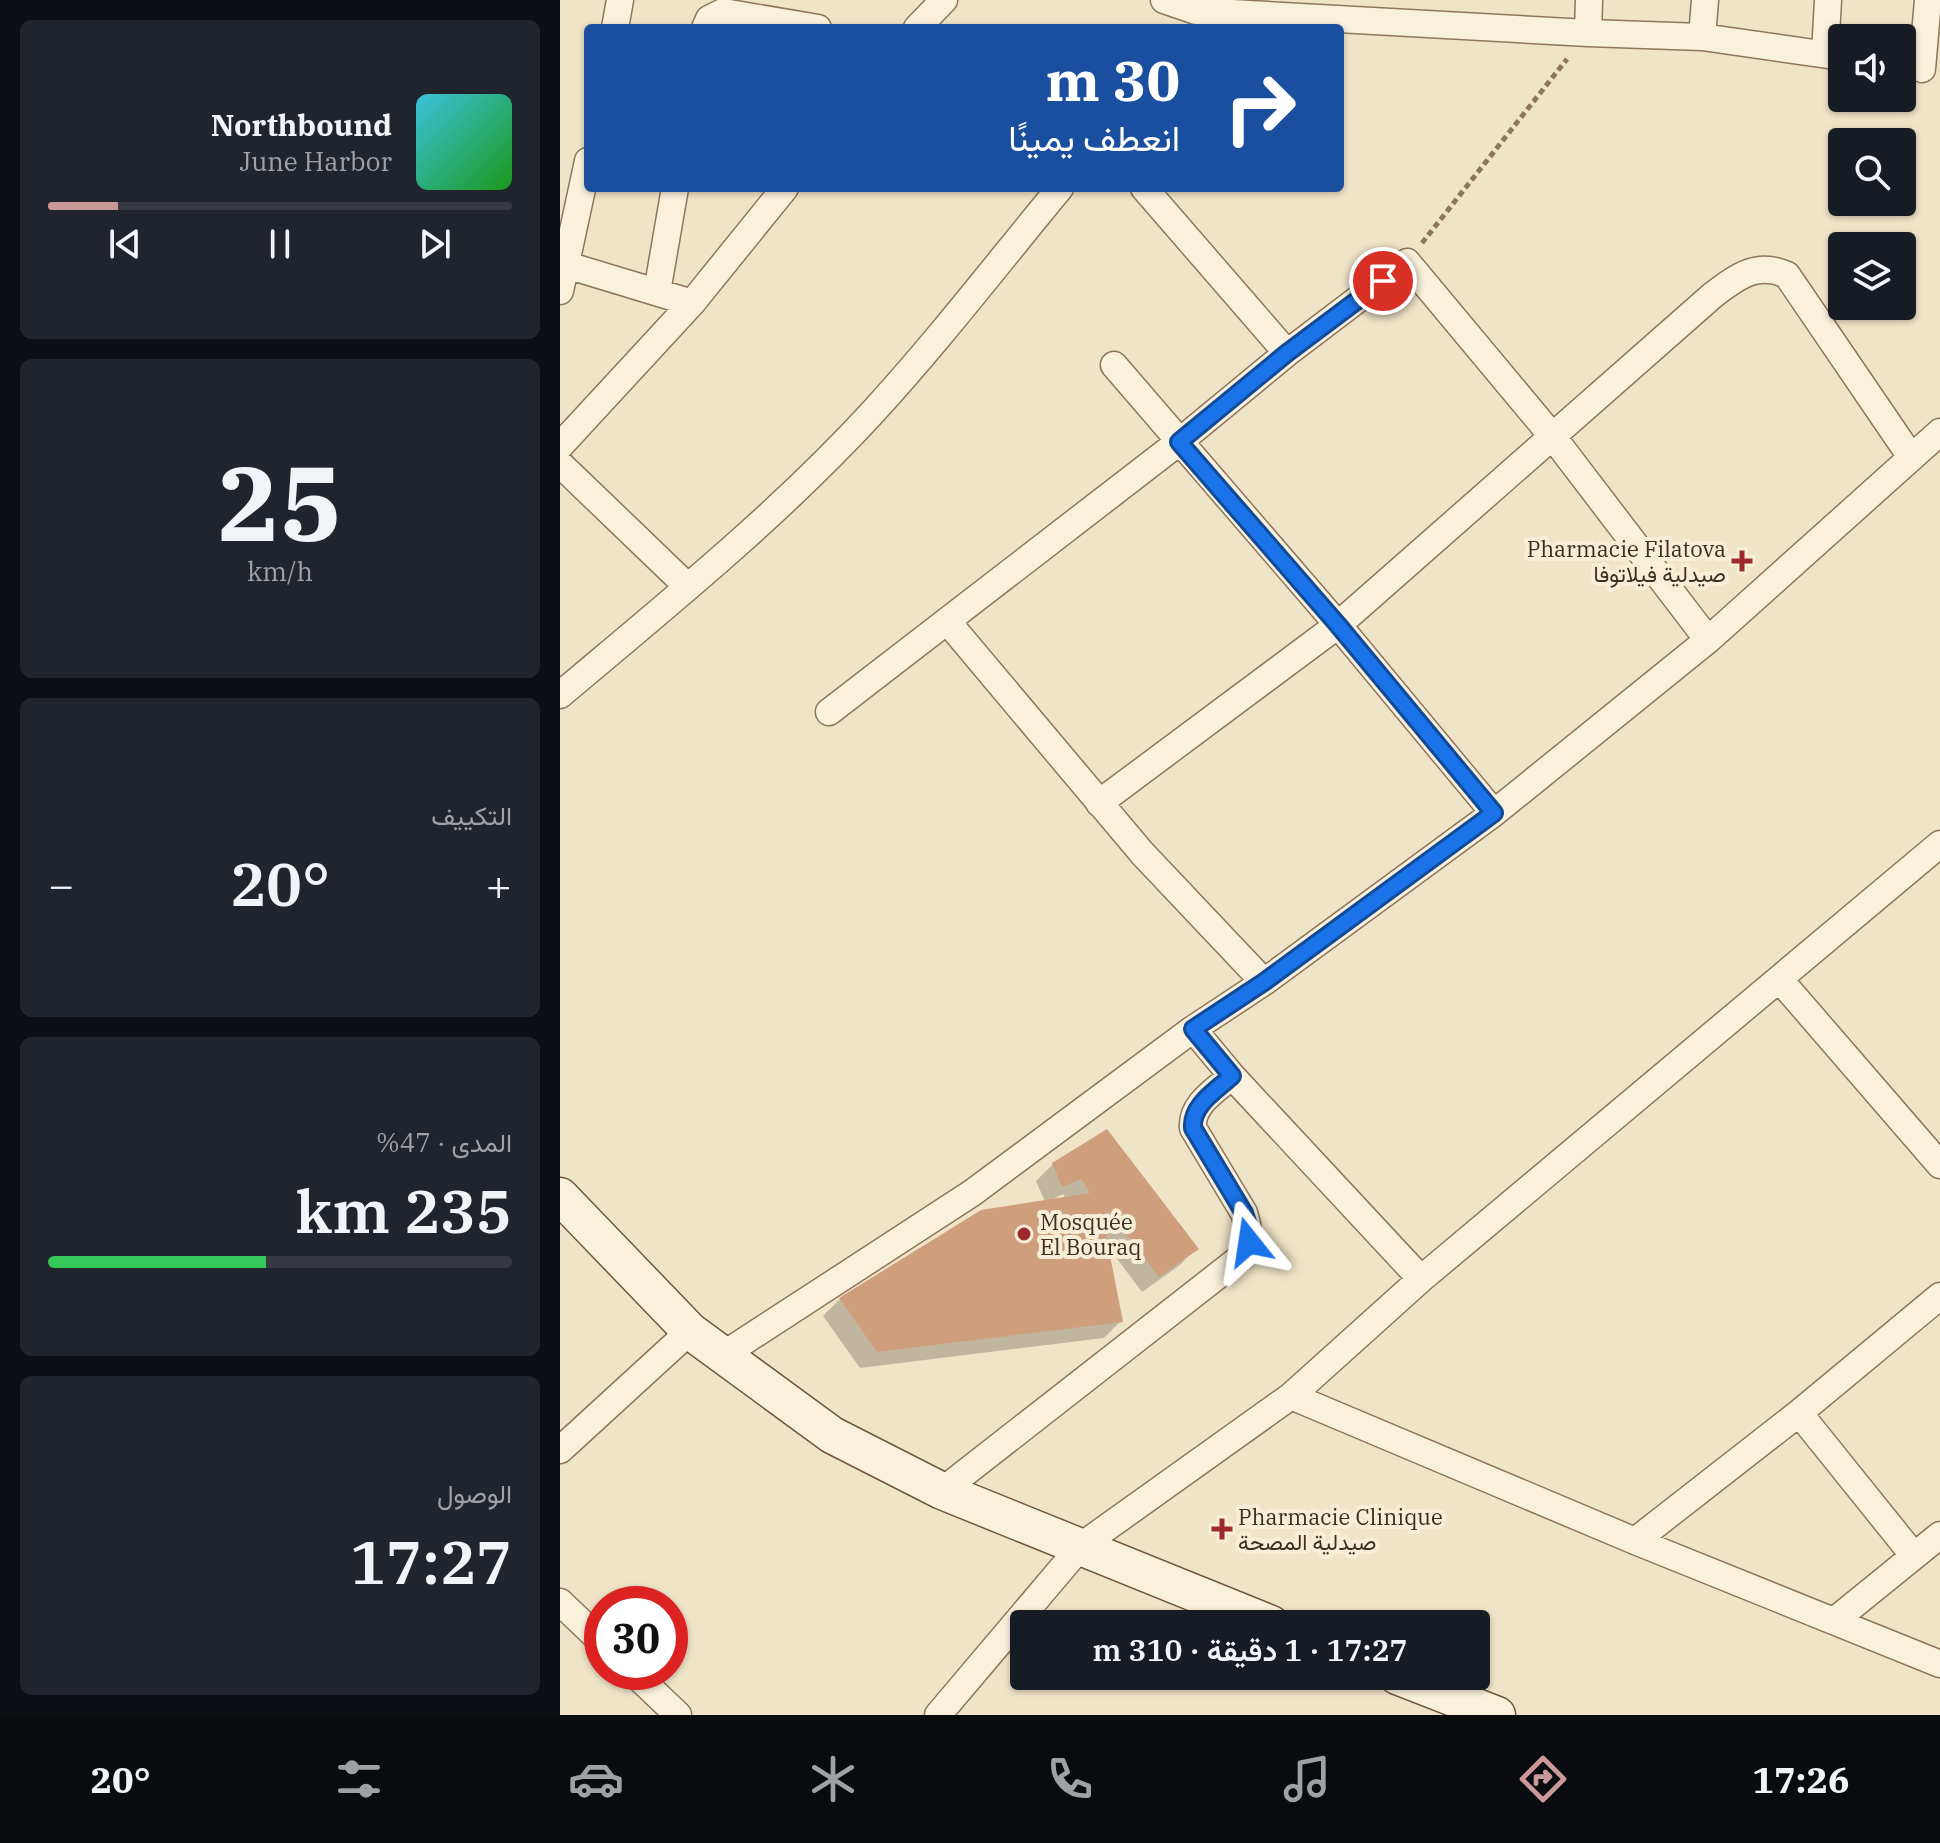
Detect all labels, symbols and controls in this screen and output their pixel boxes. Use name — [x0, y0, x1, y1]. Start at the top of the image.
map controls — [1828, 24, 1916, 320]
button: sound — [1828, 24, 1916, 112]
text: 30 m — [1045, 44, 1180, 116]
icon: right — [1208, 56, 1312, 160]
text: Northbound — [211, 105, 392, 144]
text: انعطف يمينًا — [1008, 114, 1180, 161]
button: search — [1828, 128, 1916, 216]
text: June Harbor — [239, 144, 392, 178]
icon: previous — [103, 222, 147, 266]
icon: pause — [258, 222, 302, 266]
icon: next — [413, 222, 457, 266]
button: layers — [1828, 232, 1916, 320]
pin — [1349, 247, 1417, 315]
icon: arrive — [1361, 259, 1405, 303]
text: 25 — [218, 434, 342, 570]
place label: Pharmacie Filatova صيدلية فيلاتوفا — [1527, 534, 1726, 588]
marker: Pharmacie Filatova صيدلية فيلاتوفا — [1733, 552, 1751, 570]
text: km/h — [247, 554, 313, 588]
text: التكييف — [431, 798, 512, 832]
text: 20° — [230, 844, 330, 923]
text: − — [48, 856, 74, 913]
text: + — [486, 856, 512, 913]
text: المدى · 47% — [376, 1125, 512, 1159]
text: 235 km — [296, 1171, 512, 1250]
position arrow — [1207, 1200, 1291, 1284]
place label: Mosquée El Bouraq — [1040, 1207, 1142, 1261]
marker: Mosquée El Bouraq — [1015, 1225, 1033, 1243]
text: الوصول — [437, 1476, 512, 1510]
place label: Pharmacie Clinique صيدلية المصحة — [1238, 1502, 1443, 1556]
marker: Pharmacie Clinique صيدلية المصحة — [1213, 1520, 1231, 1538]
text: 17:27 — [350, 1522, 512, 1601]
speed limit sign: 30 — [584, 1586, 688, 1690]
text: 17:27 · 1 دقيقة · 310 m — [1093, 1630, 1407, 1669]
icon: filters — [331, 1751, 387, 1807]
icon: car — [568, 1751, 624, 1807]
icon: climate — [805, 1751, 861, 1807]
icon: phone — [1042, 1751, 1098, 1807]
icon: music — [1279, 1751, 1335, 1807]
icon: directions — [1515, 1751, 1571, 1807]
text: 20° — [90, 1756, 151, 1803]
text: 17:26 — [1752, 1756, 1850, 1803]

